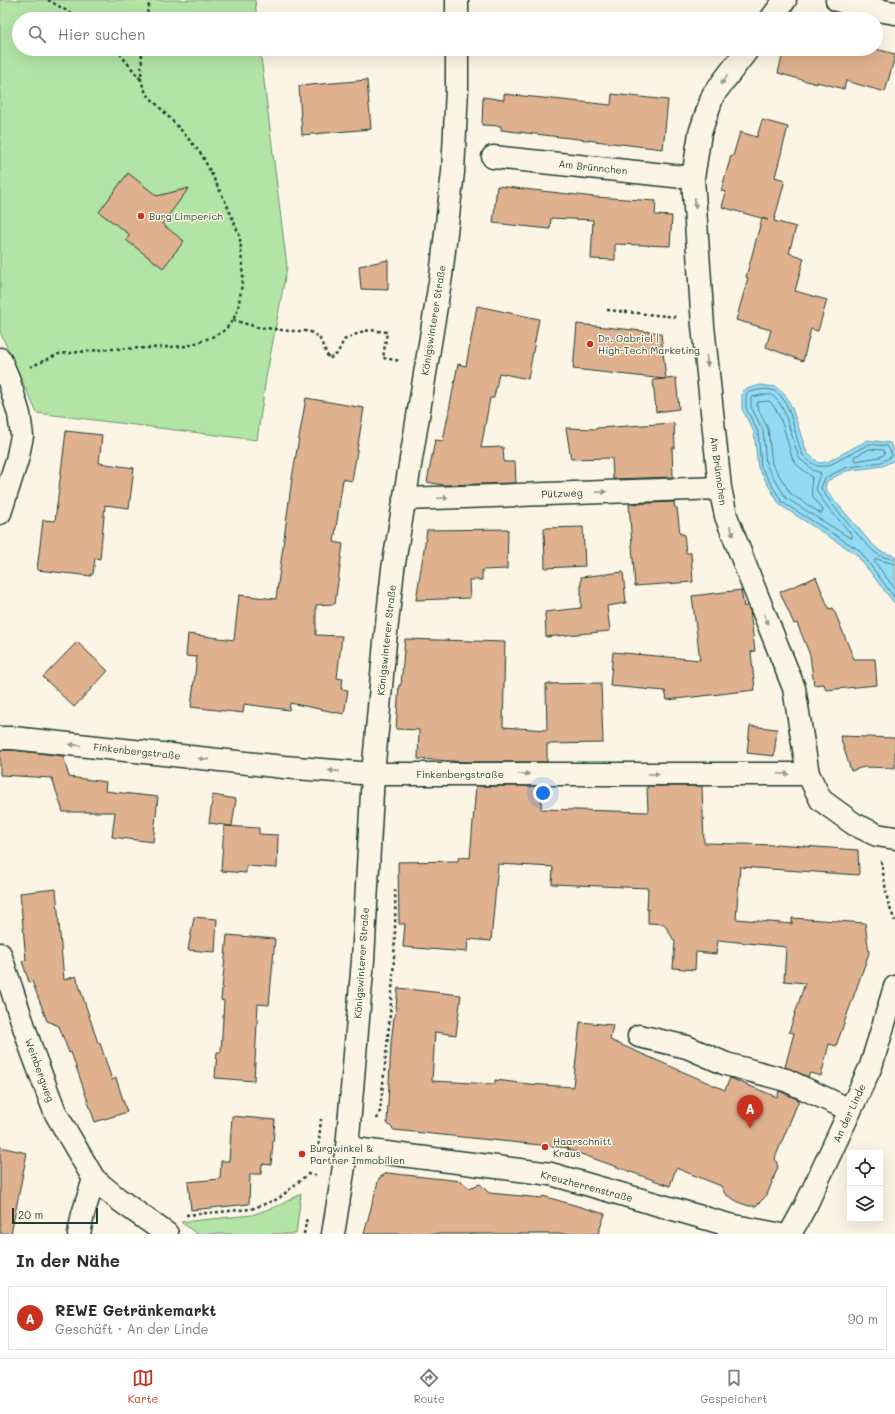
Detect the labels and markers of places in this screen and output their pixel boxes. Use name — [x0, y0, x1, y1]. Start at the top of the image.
place label: Burg Limperich — [149, 209, 223, 223]
marker: Burg Limperich — [136, 211, 146, 221]
place label: Dr. Gabriel | High-Tech Marketing — [598, 331, 700, 357]
marker: Dr. Gabriel | High-Tech Marketing — [585, 339, 595, 349]
pin: A — [737, 1095, 763, 1128]
place label: Haarschnitt Kraus — [553, 1134, 611, 1160]
place label: Burgwinkel & Partner Immobilien — [310, 1141, 405, 1167]
marker: Haarschnitt Kraus — [540, 1142, 550, 1152]
marker: Burgwinkel & Partner Immobilien — [297, 1149, 307, 1159]

